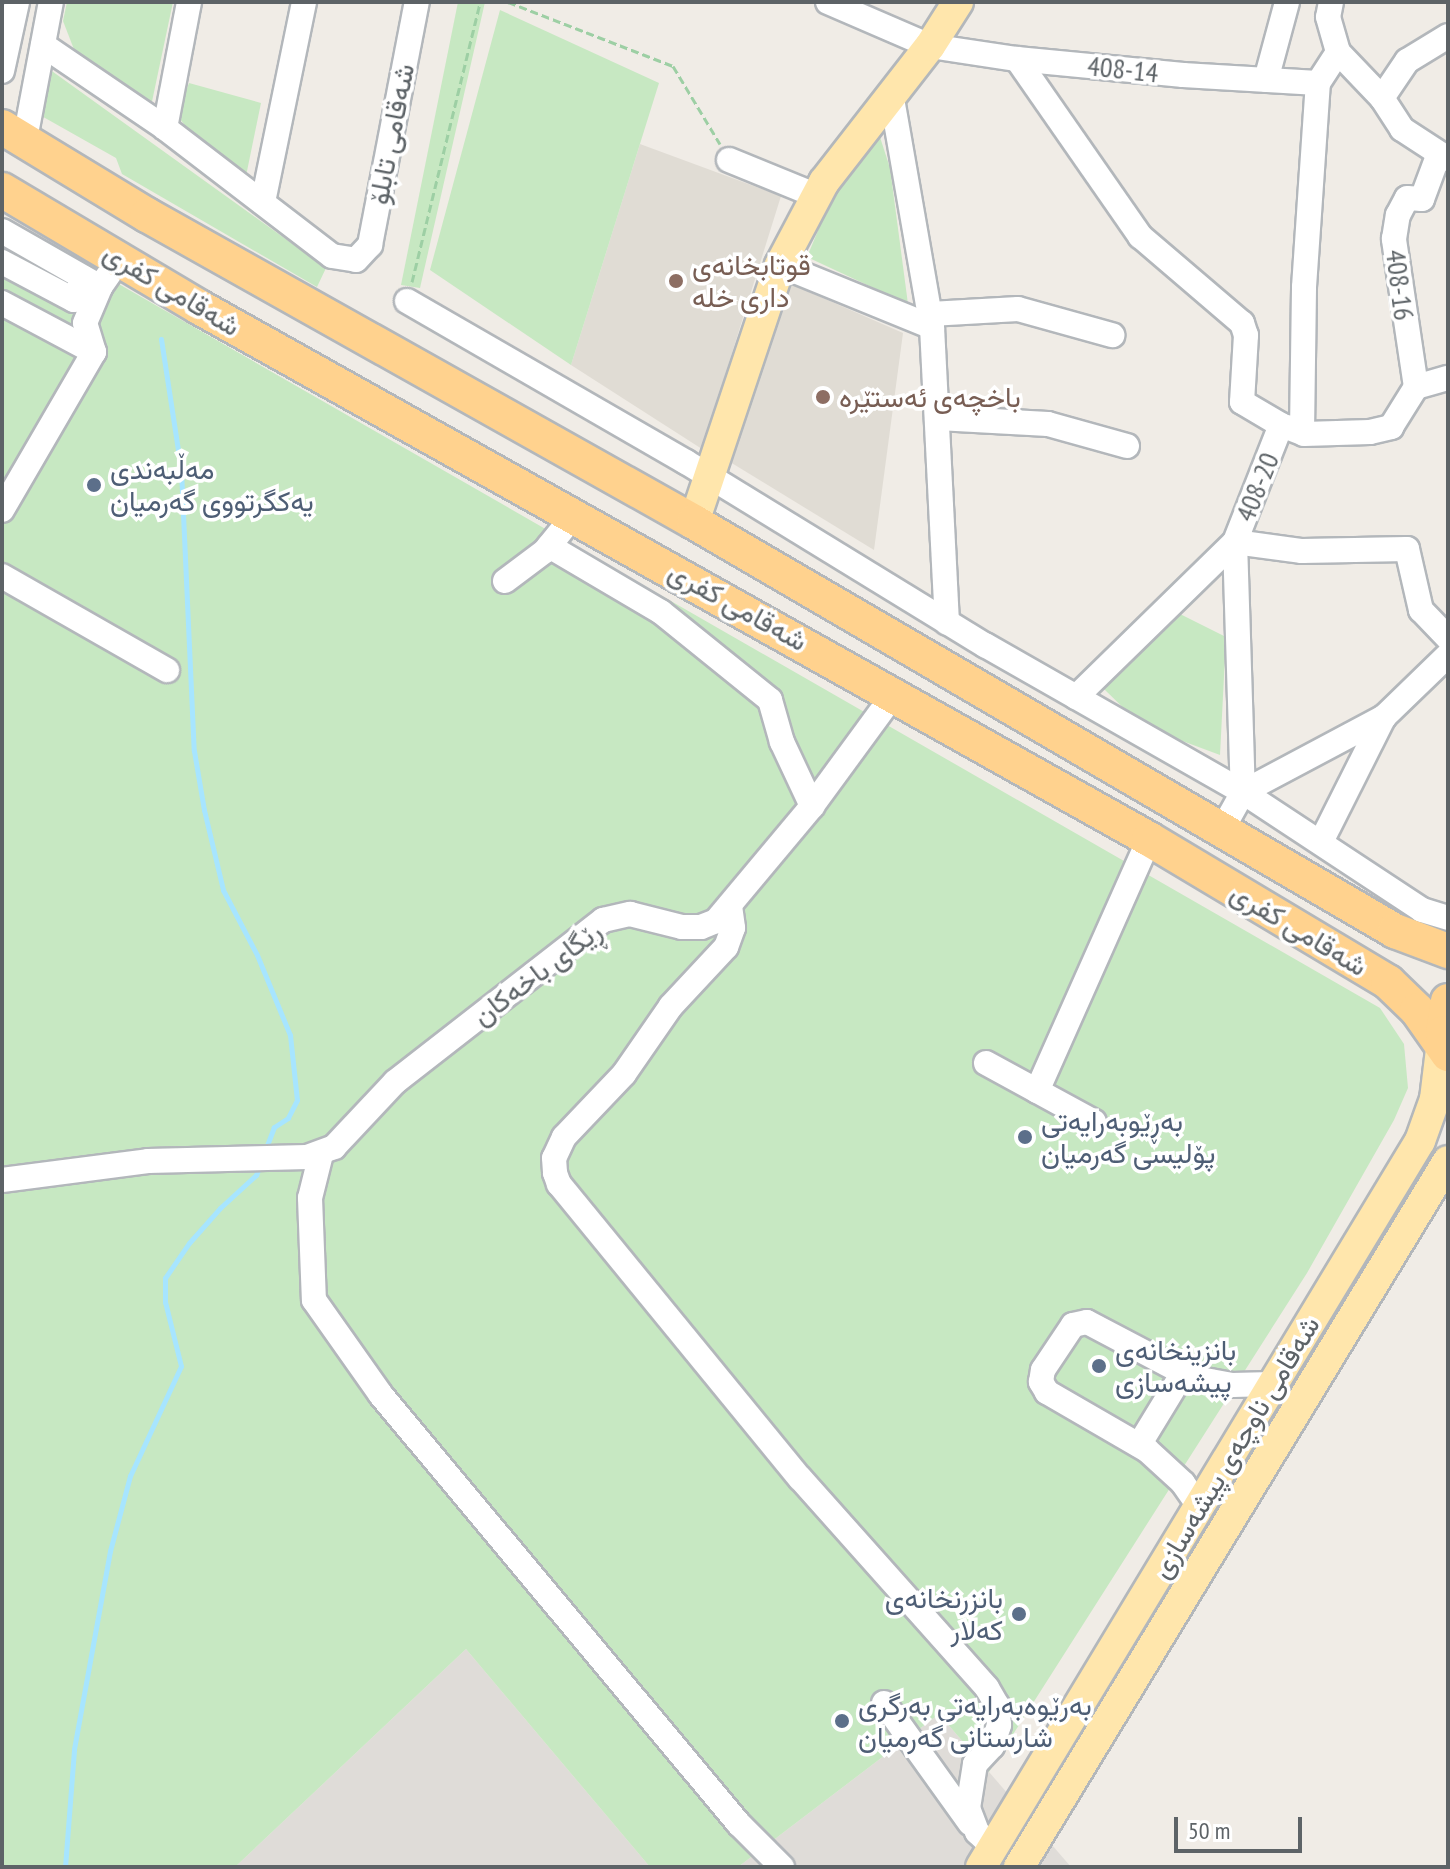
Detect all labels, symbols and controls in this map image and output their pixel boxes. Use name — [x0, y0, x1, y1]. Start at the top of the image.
street label: 408-14 — [1086, 49, 1160, 89]
street label: شەقامی تابلۆ — [361, 61, 421, 207]
street label: شەقامی کفری — [98, 235, 246, 343]
place label: قوتابخانەی داری خلە — [692, 248, 811, 314]
street label: 408-16 — [1379, 248, 1421, 322]
marker: قوتابخانەی داری خلە — [667, 272, 685, 290]
place label: باخچەی ئەستێرە — [839, 380, 1021, 414]
marker: باخچەی ئەستێرە — [814, 388, 832, 406]
street label: 408-20 — [1228, 448, 1286, 526]
place label: مەڵبەندی یەکگرتووی گەرمیان — [110, 452, 314, 518]
marker: مەڵبەندی یەکگرتووی گەرمیان — [85, 476, 103, 494]
street label: شەقامی کفری — [663, 554, 813, 658]
street label: شەقامی کفری — [1225, 875, 1373, 983]
street label: ڕێگای باخەکان — [466, 913, 608, 1033]
place label: بەڕێوبەرایەتی پۆلیسی گەرمیان — [1041, 1104, 1215, 1170]
marker: بەڕێوبەرایەتی پۆلیسی گەرمیان — [1016, 1128, 1034, 1146]
street label: شەقامی ناوچەی پیشەسازی — [1143, 1310, 1327, 1584]
place label: بانزینخانەی پیشەسازی — [1115, 1333, 1236, 1399]
marker: بانزینخانەی پیشەسازی — [1090, 1357, 1108, 1375]
place label: بانزرنخانەی کەلار — [885, 1581, 1003, 1647]
marker: بانزرنخانەی کەلار — [1010, 1605, 1028, 1623]
place label: بەرێوەبەرایەتی بەرگری شارستانی گەرمیان — [858, 1688, 1092, 1754]
marker: بەرێوەبەرایەتی بەرگری شارستانی گەرمیان — [833, 1712, 851, 1730]
scale bar — [1178, 1801, 1306, 1851]
text: 50 m — [1188, 1815, 1230, 1846]

